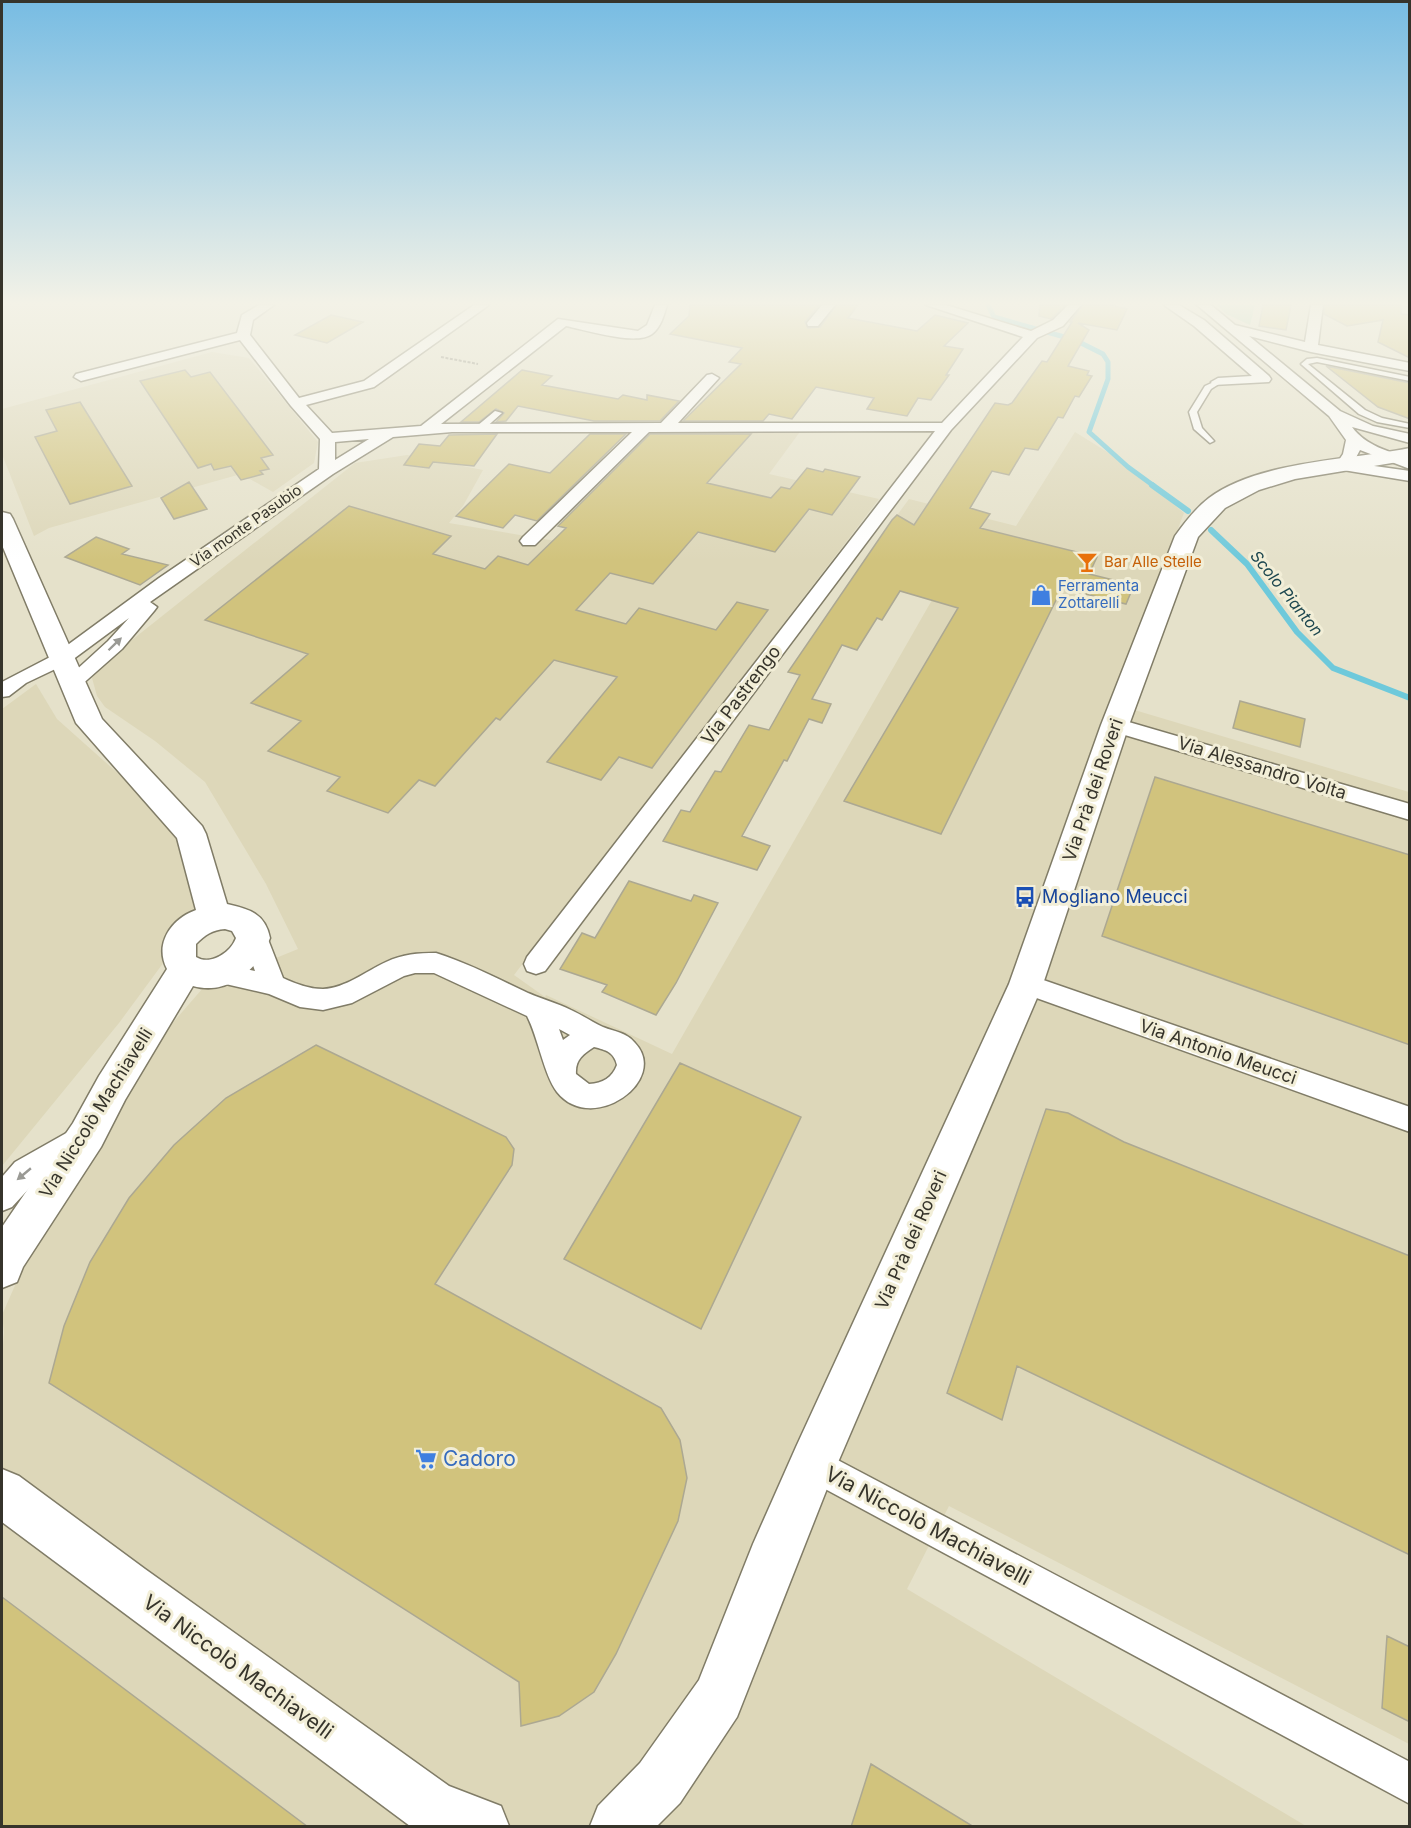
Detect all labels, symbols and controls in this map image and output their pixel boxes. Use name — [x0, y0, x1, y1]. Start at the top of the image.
street label: Via monte Pasubio — [186, 480, 305, 571]
water label: Scolo Pianton — [1246, 546, 1328, 640]
bar icon: Bar Alle Stelle — [1075, 550, 1099, 574]
place label: Bar Alle Stelle — [1104, 552, 1202, 571]
place label: Ferramenta Zottarelli — [1058, 576, 1139, 612]
shop icon: Ferramenta Zottarelli — [1029, 583, 1053, 607]
one-way arrow — [108, 637, 122, 651]
street label: Via Pastrengo — [697, 641, 785, 748]
street label: Via Prà dei Roveri — [1058, 716, 1127, 864]
street label: Via Alessandro Volta — [1175, 732, 1349, 803]
bus stop icon: Mogliano Meucci — [1013, 885, 1037, 909]
place label: Mogliano Meucci — [1042, 886, 1188, 907]
street label: Via Antonio Meucci — [1137, 1015, 1299, 1088]
street label: Via Niccolò Machiavelli — [35, 1024, 156, 1202]
street label: Via Prà dei Roveri — [870, 1167, 951, 1312]
one-way arrow — [16, 1168, 32, 1181]
place label: Cadoro — [443, 1446, 516, 1471]
supermarket icon: Cadoro — [414, 1447, 438, 1471]
street label: Via Niccolò Machiavelli — [821, 1461, 1035, 1590]
street label: Via Niccolò Machiavelli — [138, 1589, 338, 1744]

